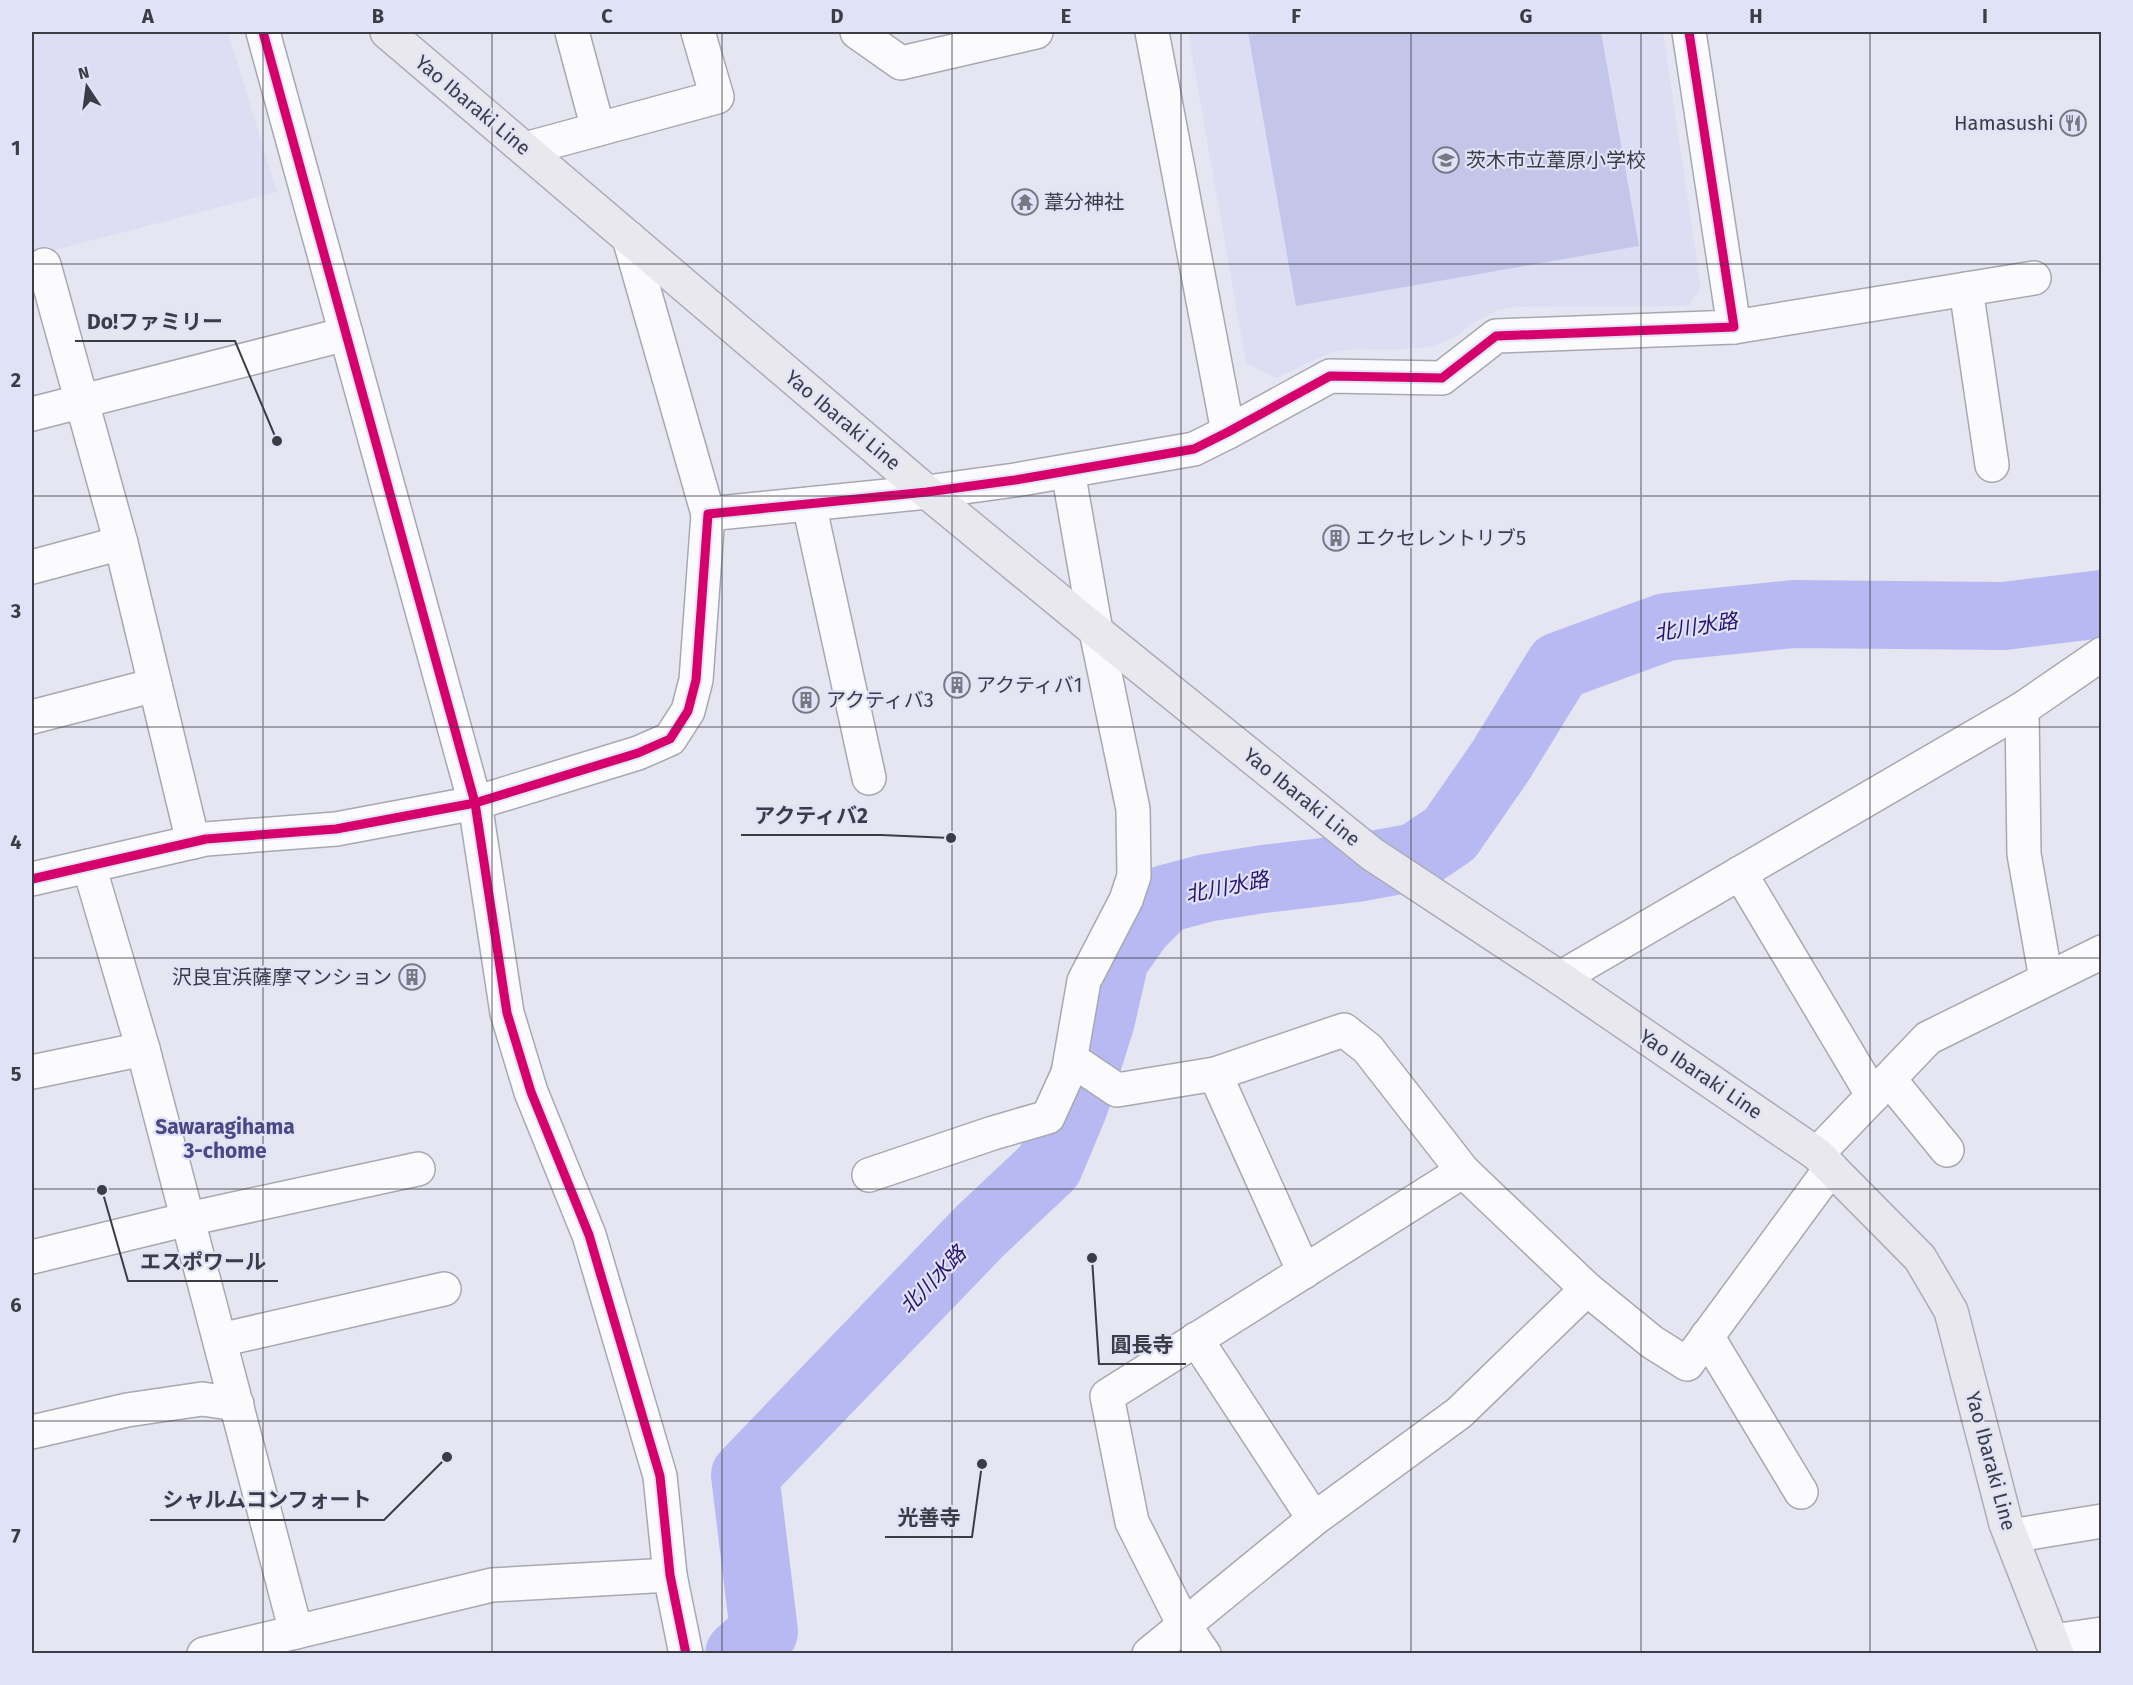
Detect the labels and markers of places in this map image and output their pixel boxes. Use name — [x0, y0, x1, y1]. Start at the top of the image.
restaurant icon: Hamasushi — [2058, 108, 2088, 138]
place label: Hamasushi — [1954, 111, 2054, 135]
school or university icon: 茨木市立葦原小学校 — [1431, 145, 1461, 175]
place label: 茨木市立葦原小学校 — [1466, 148, 1646, 172]
temple icon: 葦分神社 — [1010, 187, 1040, 217]
place label: 葦分神社 — [1044, 190, 1124, 214]
callout: Do!ファミリー — [75, 302, 235, 341]
building icon: エクセレントリブ5 — [1321, 523, 1351, 553]
place label: エクセレントリブ5 — [1356, 526, 1526, 550]
building icon: アクティバ1 — [942, 670, 972, 700]
place label: アクティバ1 — [976, 673, 1082, 697]
building icon: アクティバ3 — [791, 685, 821, 715]
place label: アクティバ3 — [826, 688, 934, 712]
callout: アクティバ2 — [741, 796, 881, 835]
building icon: 沢良宜浜薩摩マンション — [397, 962, 427, 992]
place label: 沢良宜浜薩摩マンション — [172, 965, 392, 989]
callout: エスポワール — [128, 1242, 278, 1281]
callout: 圓長寺 — [1099, 1325, 1186, 1364]
callout: シャルムコンフォート — [150, 1481, 384, 1520]
callout: 光善寺 — [885, 1498, 972, 1537]

